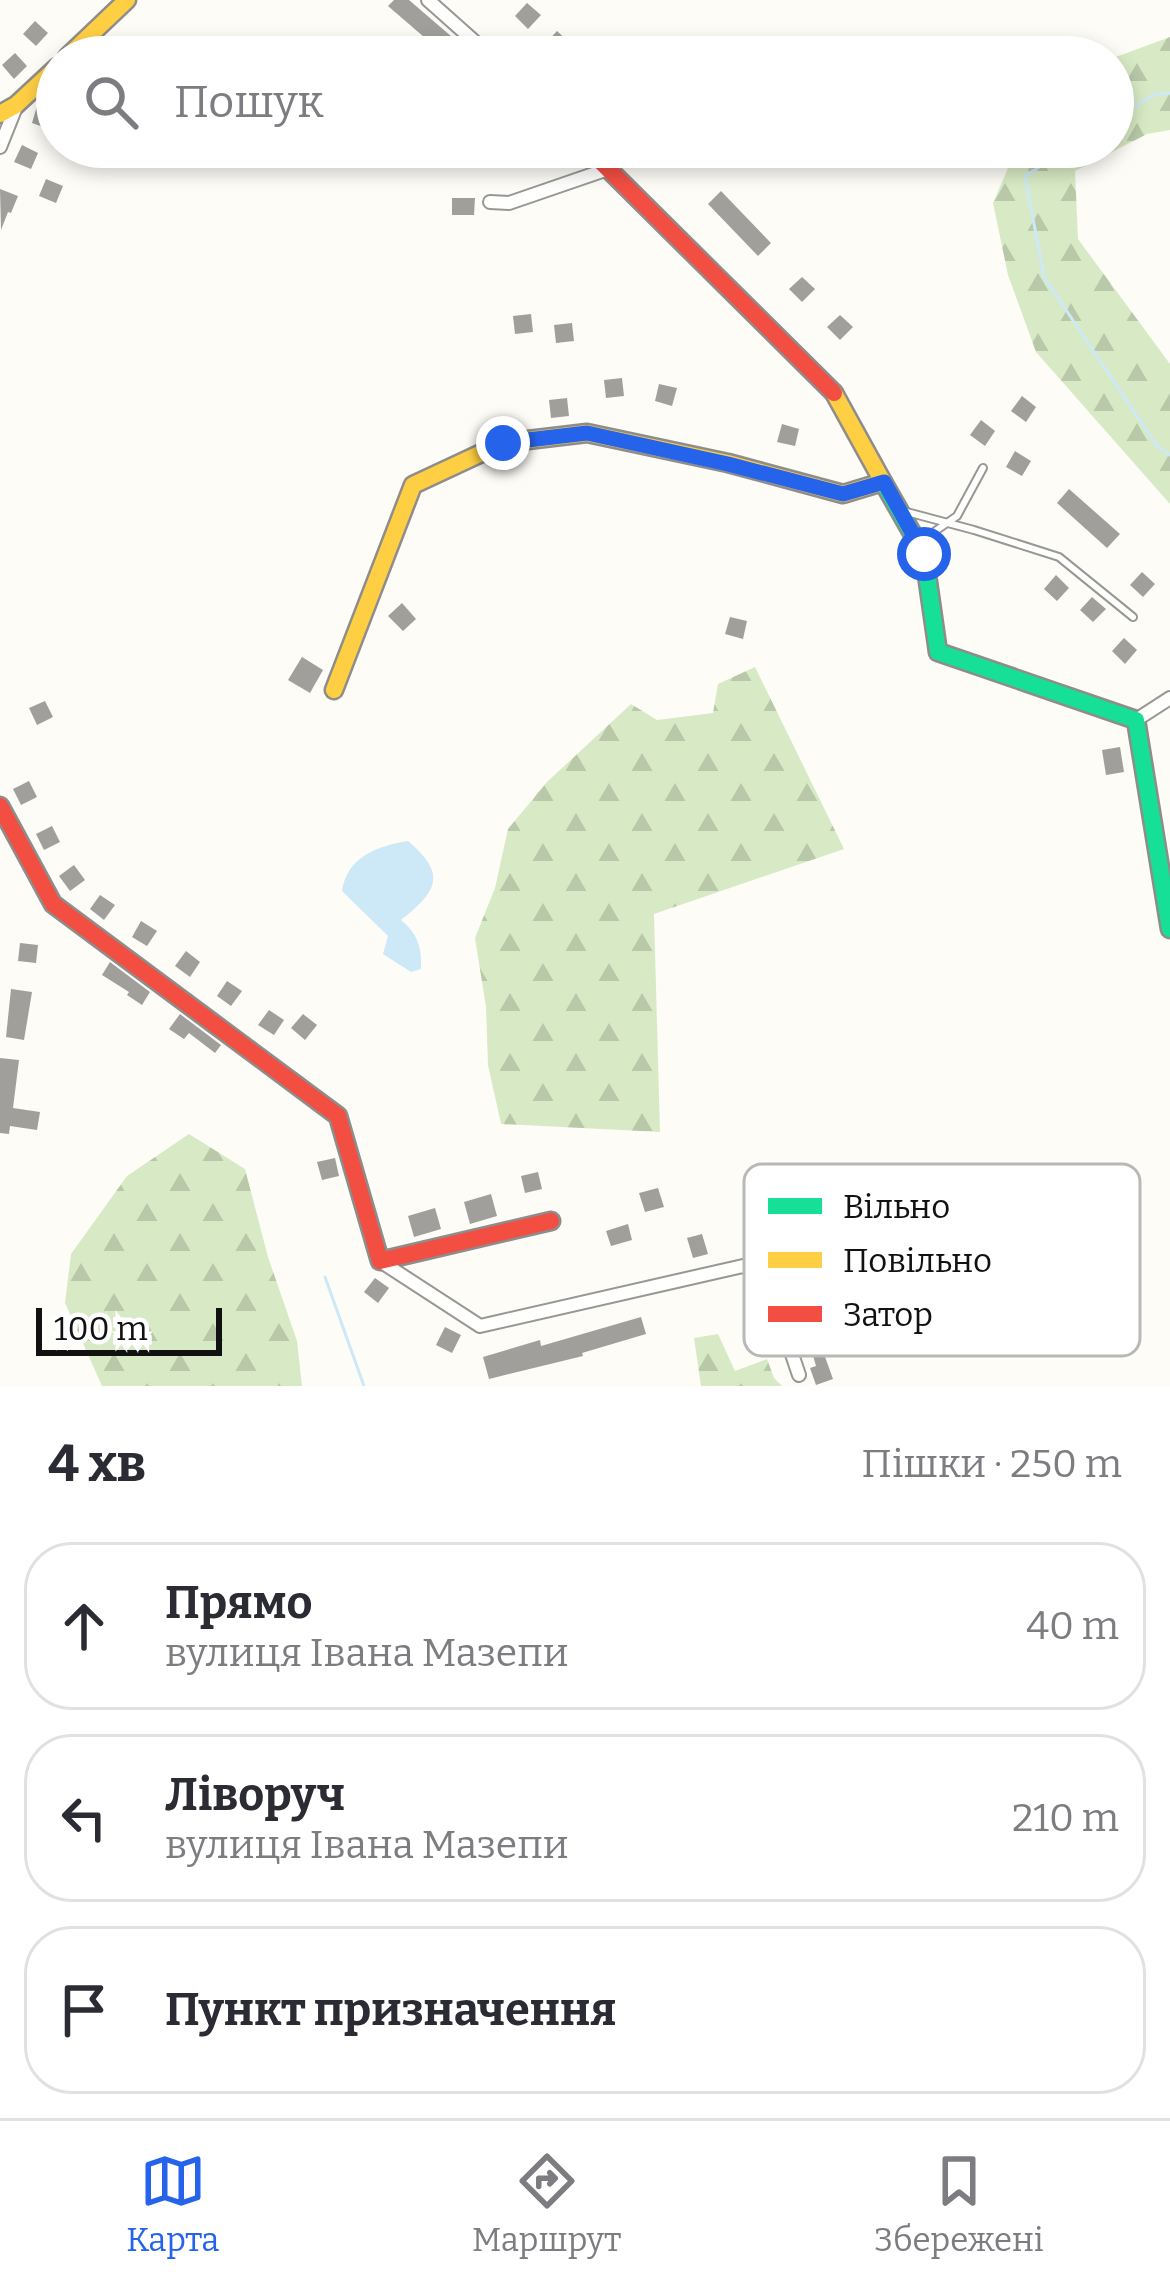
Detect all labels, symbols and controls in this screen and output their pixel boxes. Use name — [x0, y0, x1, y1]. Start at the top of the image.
search box — [36, 36, 1134, 168]
icon: search — [78, 69, 144, 135]
text: Пошук — [174, 75, 324, 129]
route end — [476, 416, 530, 470]
route start — [897, 527, 951, 581]
legend — [744, 1164, 1140, 1356]
text: Вільно — [843, 1187, 950, 1227]
text: Повільно — [843, 1241, 992, 1281]
text: Затор — [843, 1295, 933, 1335]
scale bar — [36, 1302, 222, 1355]
text: 100 m — [54, 1309, 148, 1349]
text: 4 хв — [48, 1433, 146, 1495]
text: Пішки · 250 m — [862, 1441, 1122, 1487]
text: Прямо — [165, 1576, 312, 1630]
icon: ahead — [51, 1593, 117, 1659]
text: 40 m — [1026, 1603, 1119, 1649]
text: вулиця Івана Мазепи — [165, 1630, 569, 1676]
text: Ліворуч — [165, 1768, 345, 1822]
icon: left — [51, 1785, 117, 1851]
text: 210 m — [1012, 1795, 1119, 1841]
text: вулиця Івана Мазепи — [165, 1822, 569, 1868]
icon: arrive — [51, 1977, 117, 2043]
text: Пункт призначення — [165, 1983, 616, 2037]
tab: Карта — [126, 2148, 219, 2260]
tab: Маршрут — [472, 2148, 621, 2260]
tab: Збережені — [874, 2148, 1044, 2260]

